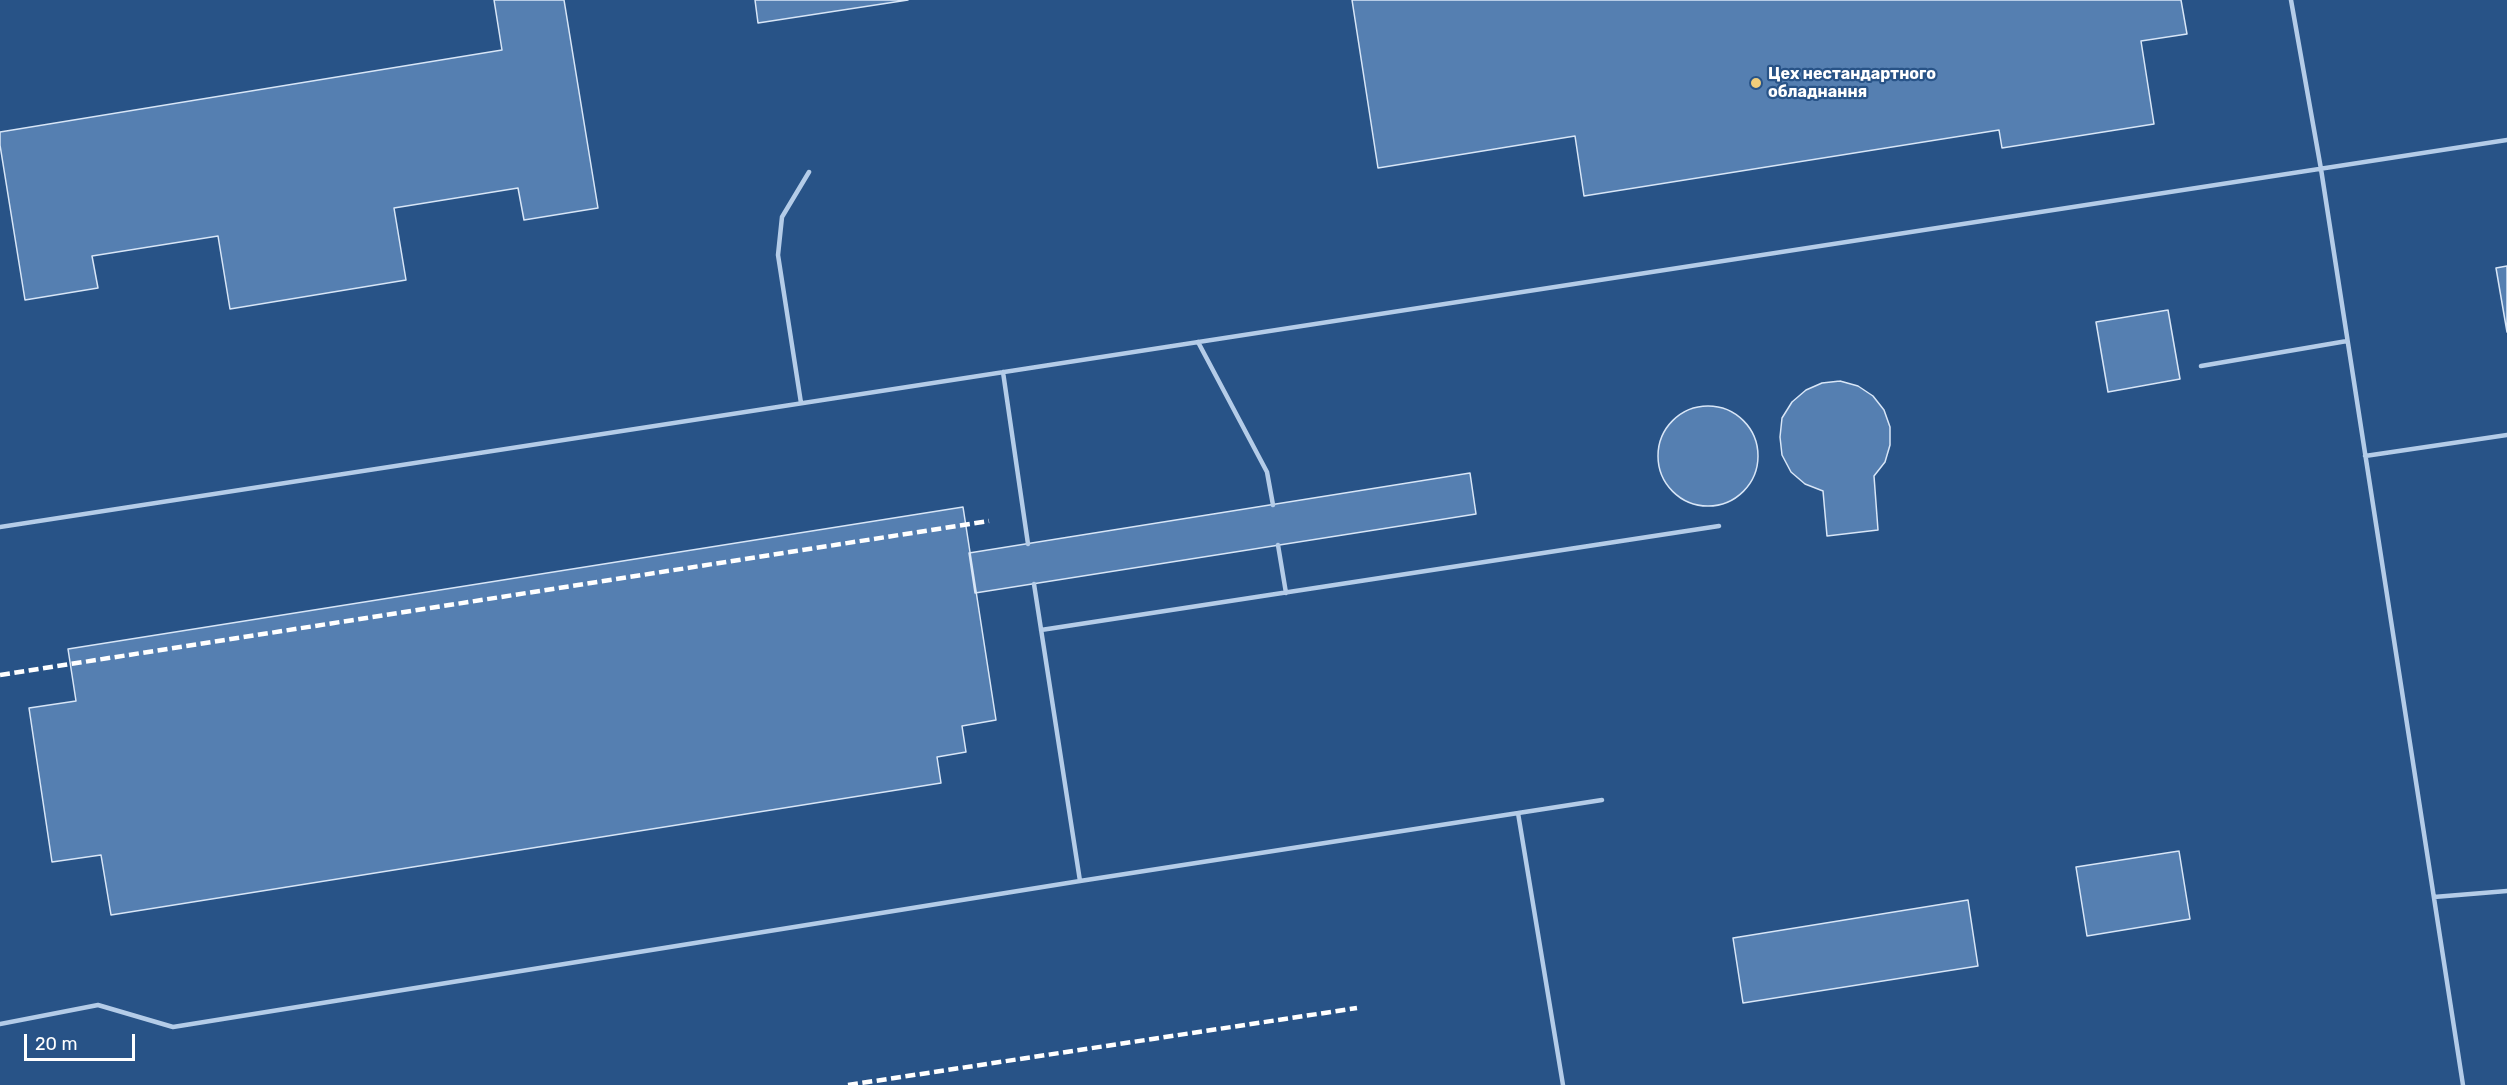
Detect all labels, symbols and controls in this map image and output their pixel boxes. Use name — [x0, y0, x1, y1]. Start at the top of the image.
place label: Цех нестандартного обладнання — [1768, 64, 1936, 102]
marker: Цех нестандартного обладнання — [1749, 76, 1763, 90]
scale bar — [27, 1022, 138, 1060]
text: 20 m — [35, 1033, 77, 1055]

